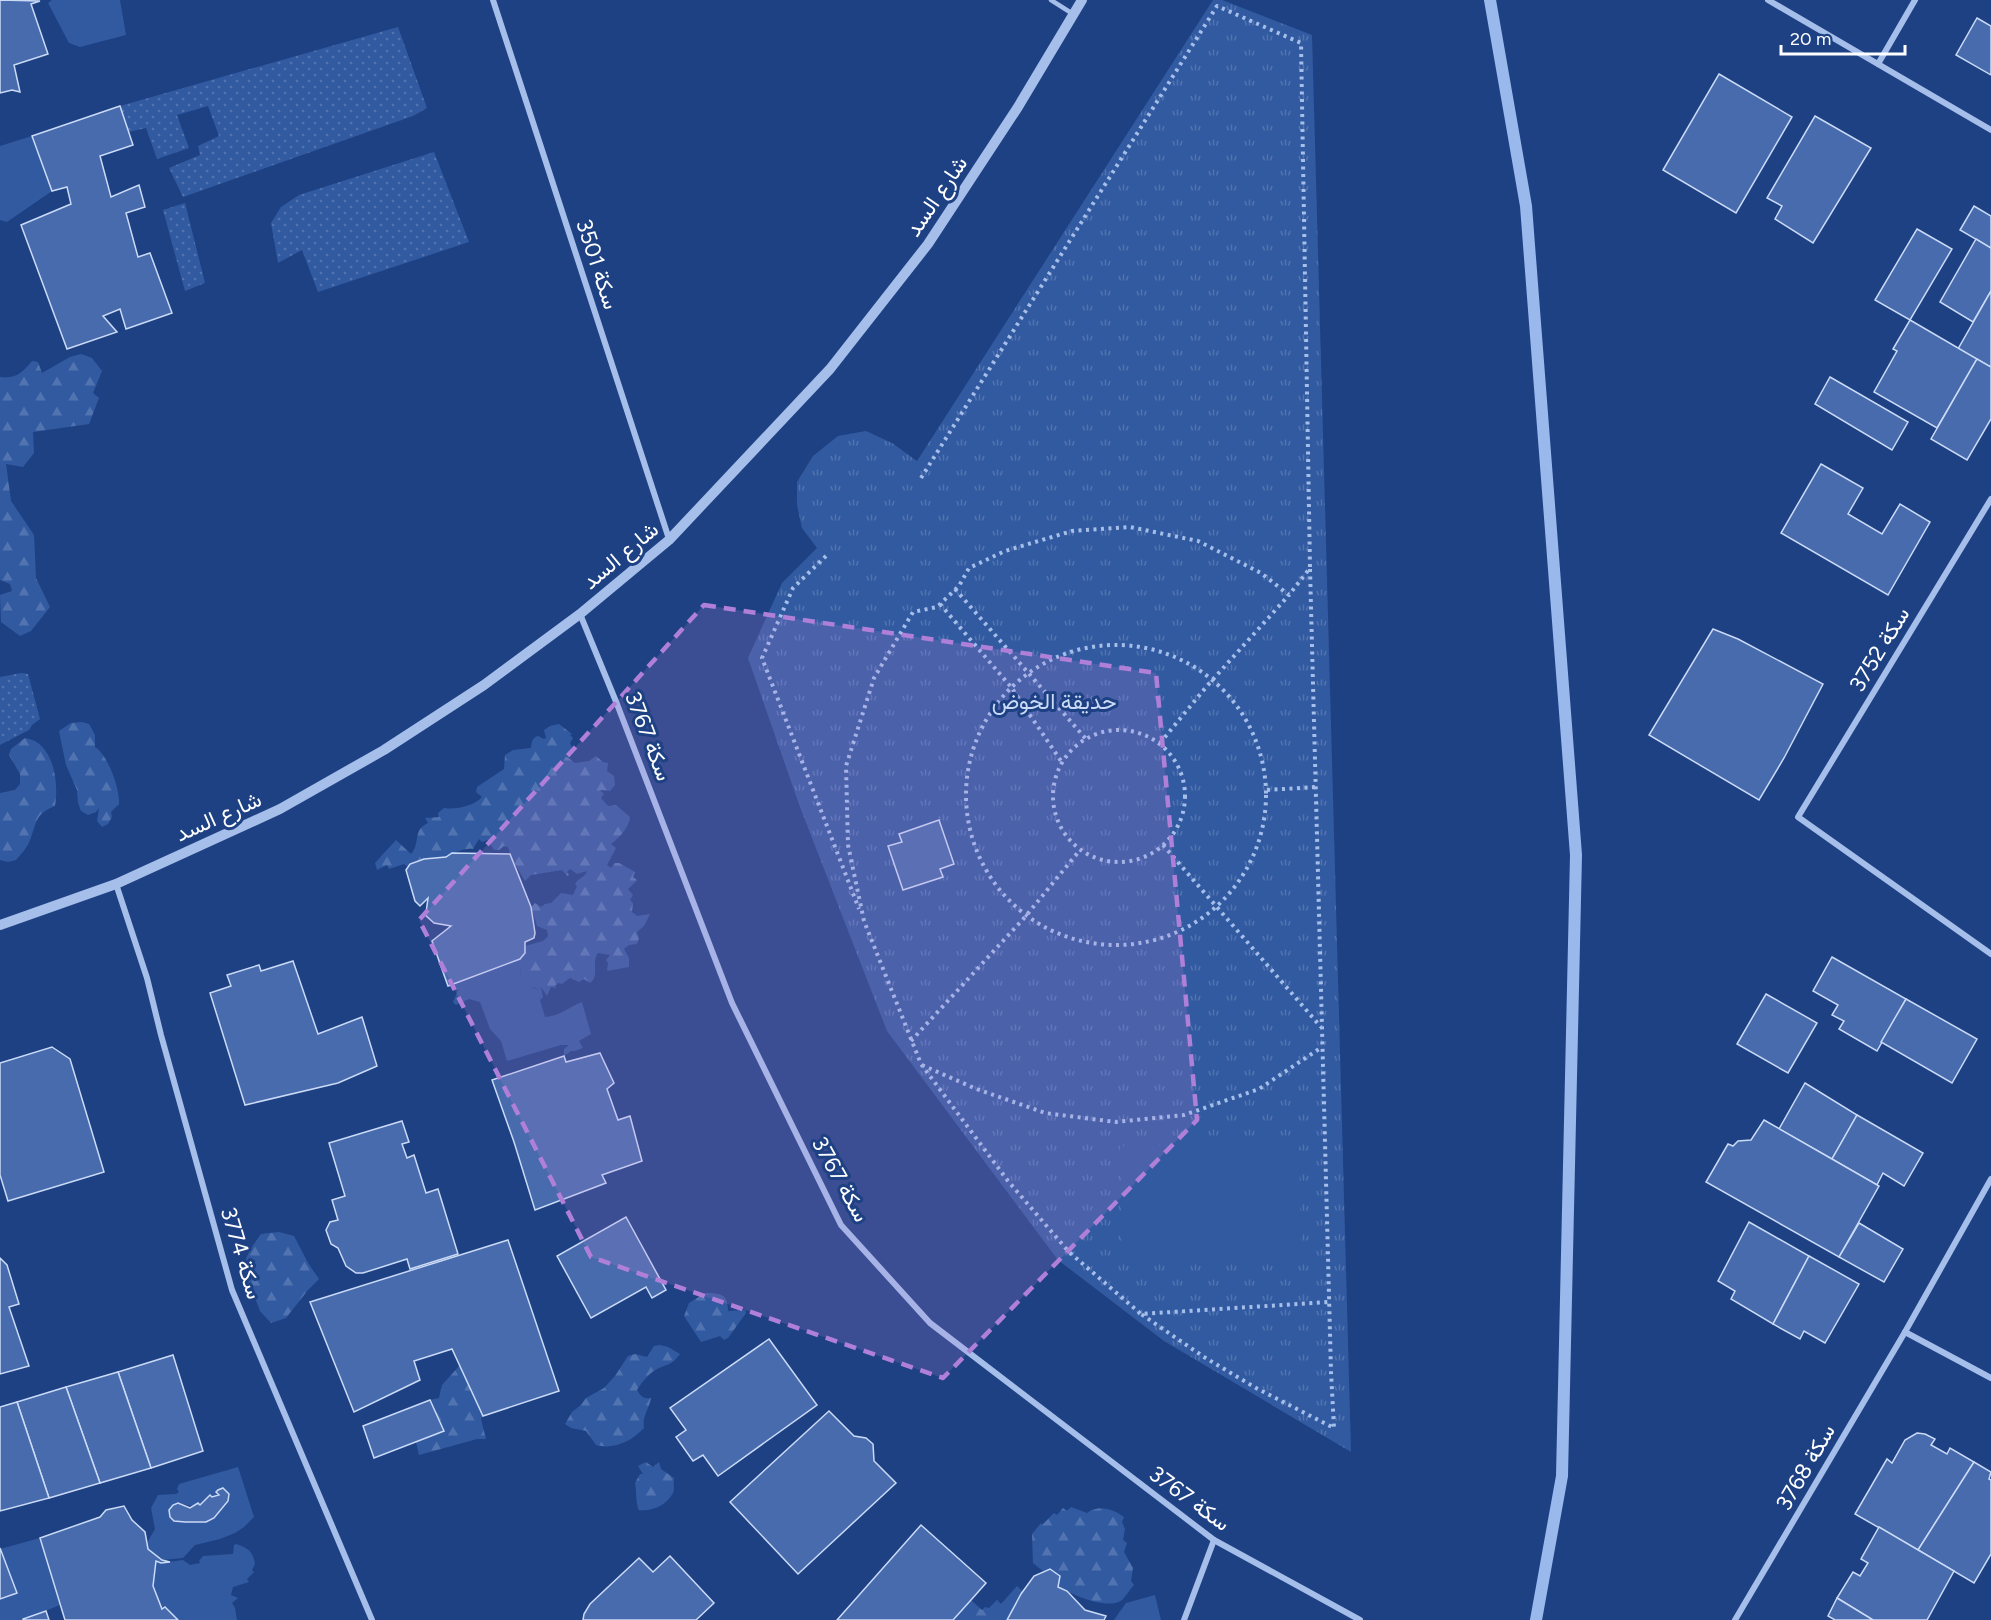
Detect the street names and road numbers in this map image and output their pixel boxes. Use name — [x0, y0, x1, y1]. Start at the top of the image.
street label: شارع السد — [900, 151, 974, 242]
street label: سكة 3501 — [570, 216, 625, 313]
street label: شارع السد — [577, 516, 665, 596]
street label: سكة 3752 — [1844, 602, 1915, 697]
street label: سكة 3767 — [619, 688, 678, 785]
street label: شارع السد — [171, 786, 266, 848]
street label: سكة 3767 — [806, 1132, 875, 1227]
street label: سكة 3774 — [215, 1204, 268, 1302]
street label: سكة 3768 — [1770, 1419, 1841, 1515]
street label: سكة 3767 — [1144, 1460, 1235, 1537]

